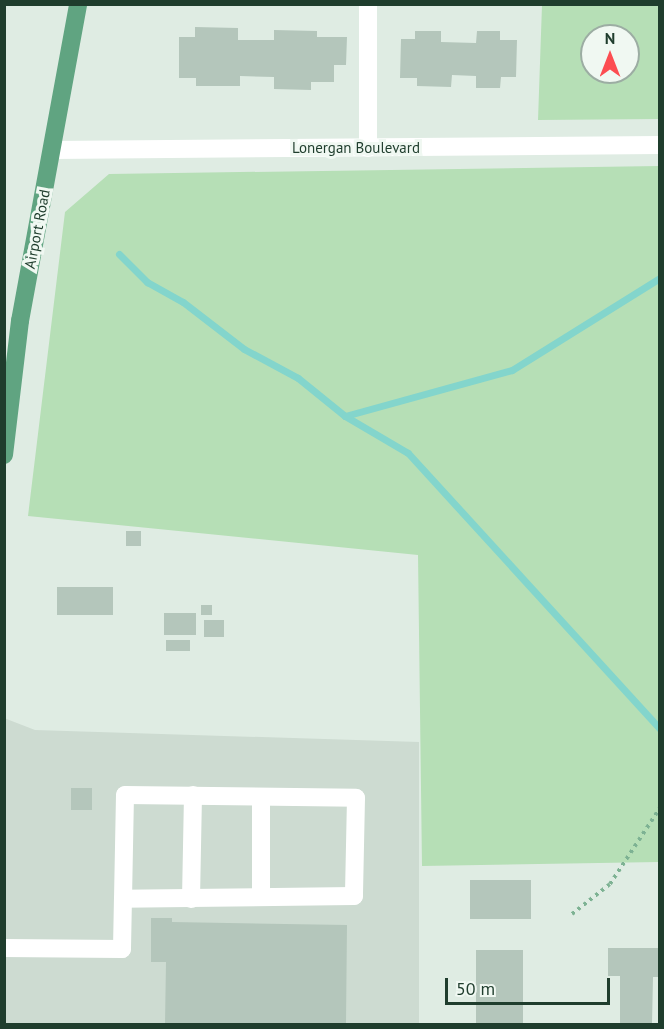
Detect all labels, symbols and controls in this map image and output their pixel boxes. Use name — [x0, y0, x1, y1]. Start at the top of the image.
north arrow — [580, 24, 640, 84]
text: N — [605, 28, 615, 48]
street label: Lonergan Boulevard — [292, 139, 420, 157]
street label: Airport Road — [20, 188, 54, 270]
scale bar — [448, 966, 613, 1004]
text: 50 m — [456, 977, 495, 1000]

